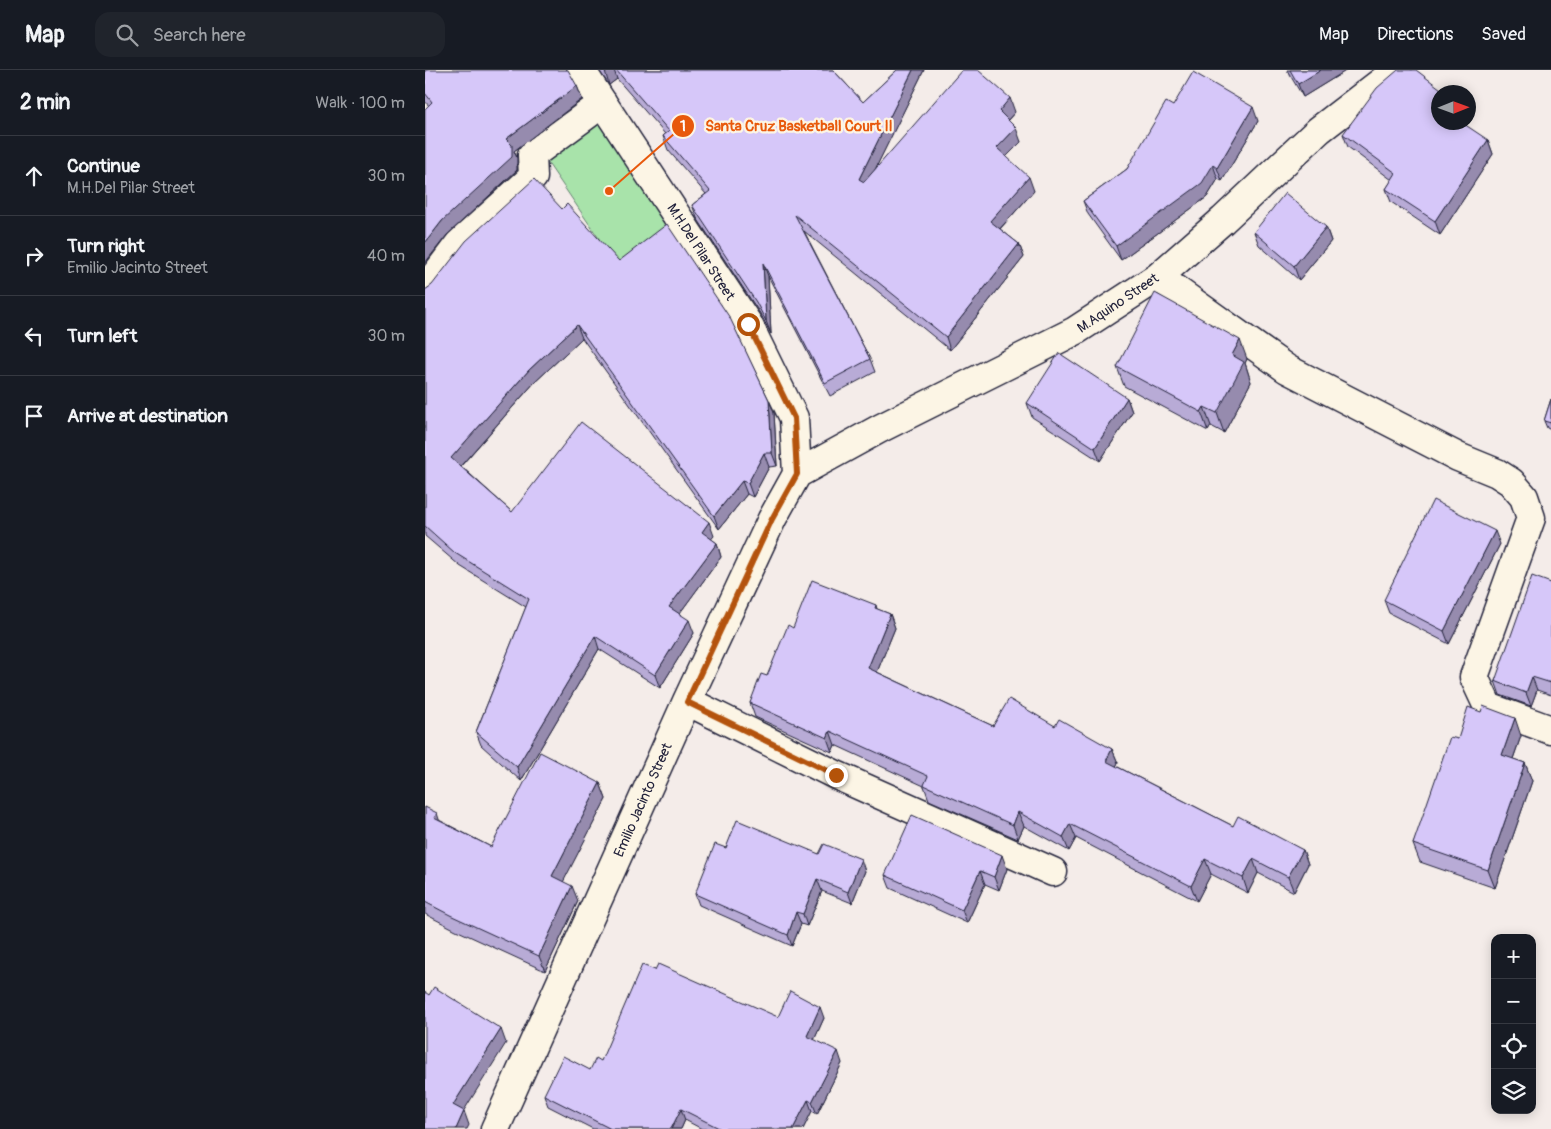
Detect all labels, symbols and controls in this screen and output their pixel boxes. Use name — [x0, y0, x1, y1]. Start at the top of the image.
search box — [95, 12, 445, 57]
text: Map — [25, 20, 65, 49]
icon: search — [113, 21, 141, 49]
text: Search here — [153, 23, 246, 47]
text: Map — [1319, 23, 1349, 46]
text: Directions — [1377, 23, 1453, 46]
text: Saved — [1481, 23, 1526, 46]
north arrow — [1431, 85, 1476, 130]
text: 2 min — [20, 89, 70, 116]
text: Walk · 100 m — [316, 93, 405, 113]
callout: Santa Cruz Basketball Court II — [670, 111, 903, 141]
text: 1 — [680, 117, 686, 136]
text: Santa Cruz Basketball Court II — [705, 117, 893, 136]
text: Continue — [67, 154, 140, 178]
icon: ahead — [20, 162, 48, 190]
text: 30 m — [367, 166, 405, 186]
text: M.H.Del Pilar Street — [67, 178, 195, 198]
street label: M.H.Del Pilar Street — [663, 200, 739, 304]
text: Turn right — [67, 234, 145, 258]
icon: right — [20, 242, 48, 270]
text: 40 m — [367, 246, 405, 266]
text: Emilio Jacinto Street — [67, 258, 208, 278]
street label: M.Aquino Street — [1074, 269, 1162, 336]
route start — [737, 313, 760, 336]
icon: left — [20, 322, 48, 350]
text: Turn left — [67, 324, 137, 348]
text: 30 m — [367, 326, 405, 346]
icon: arrive — [20, 402, 48, 430]
text: Arrive at destination — [67, 404, 228, 428]
street label: Emilio Jacinto Street — [610, 740, 676, 860]
route end — [825, 764, 848, 787]
map controls — [1491, 934, 1536, 1114]
button: + — [1491, 934, 1536, 979]
button: − — [1491, 979, 1536, 1024]
button: locate — [1491, 1024, 1536, 1069]
button: layers — [1491, 1069, 1536, 1114]

